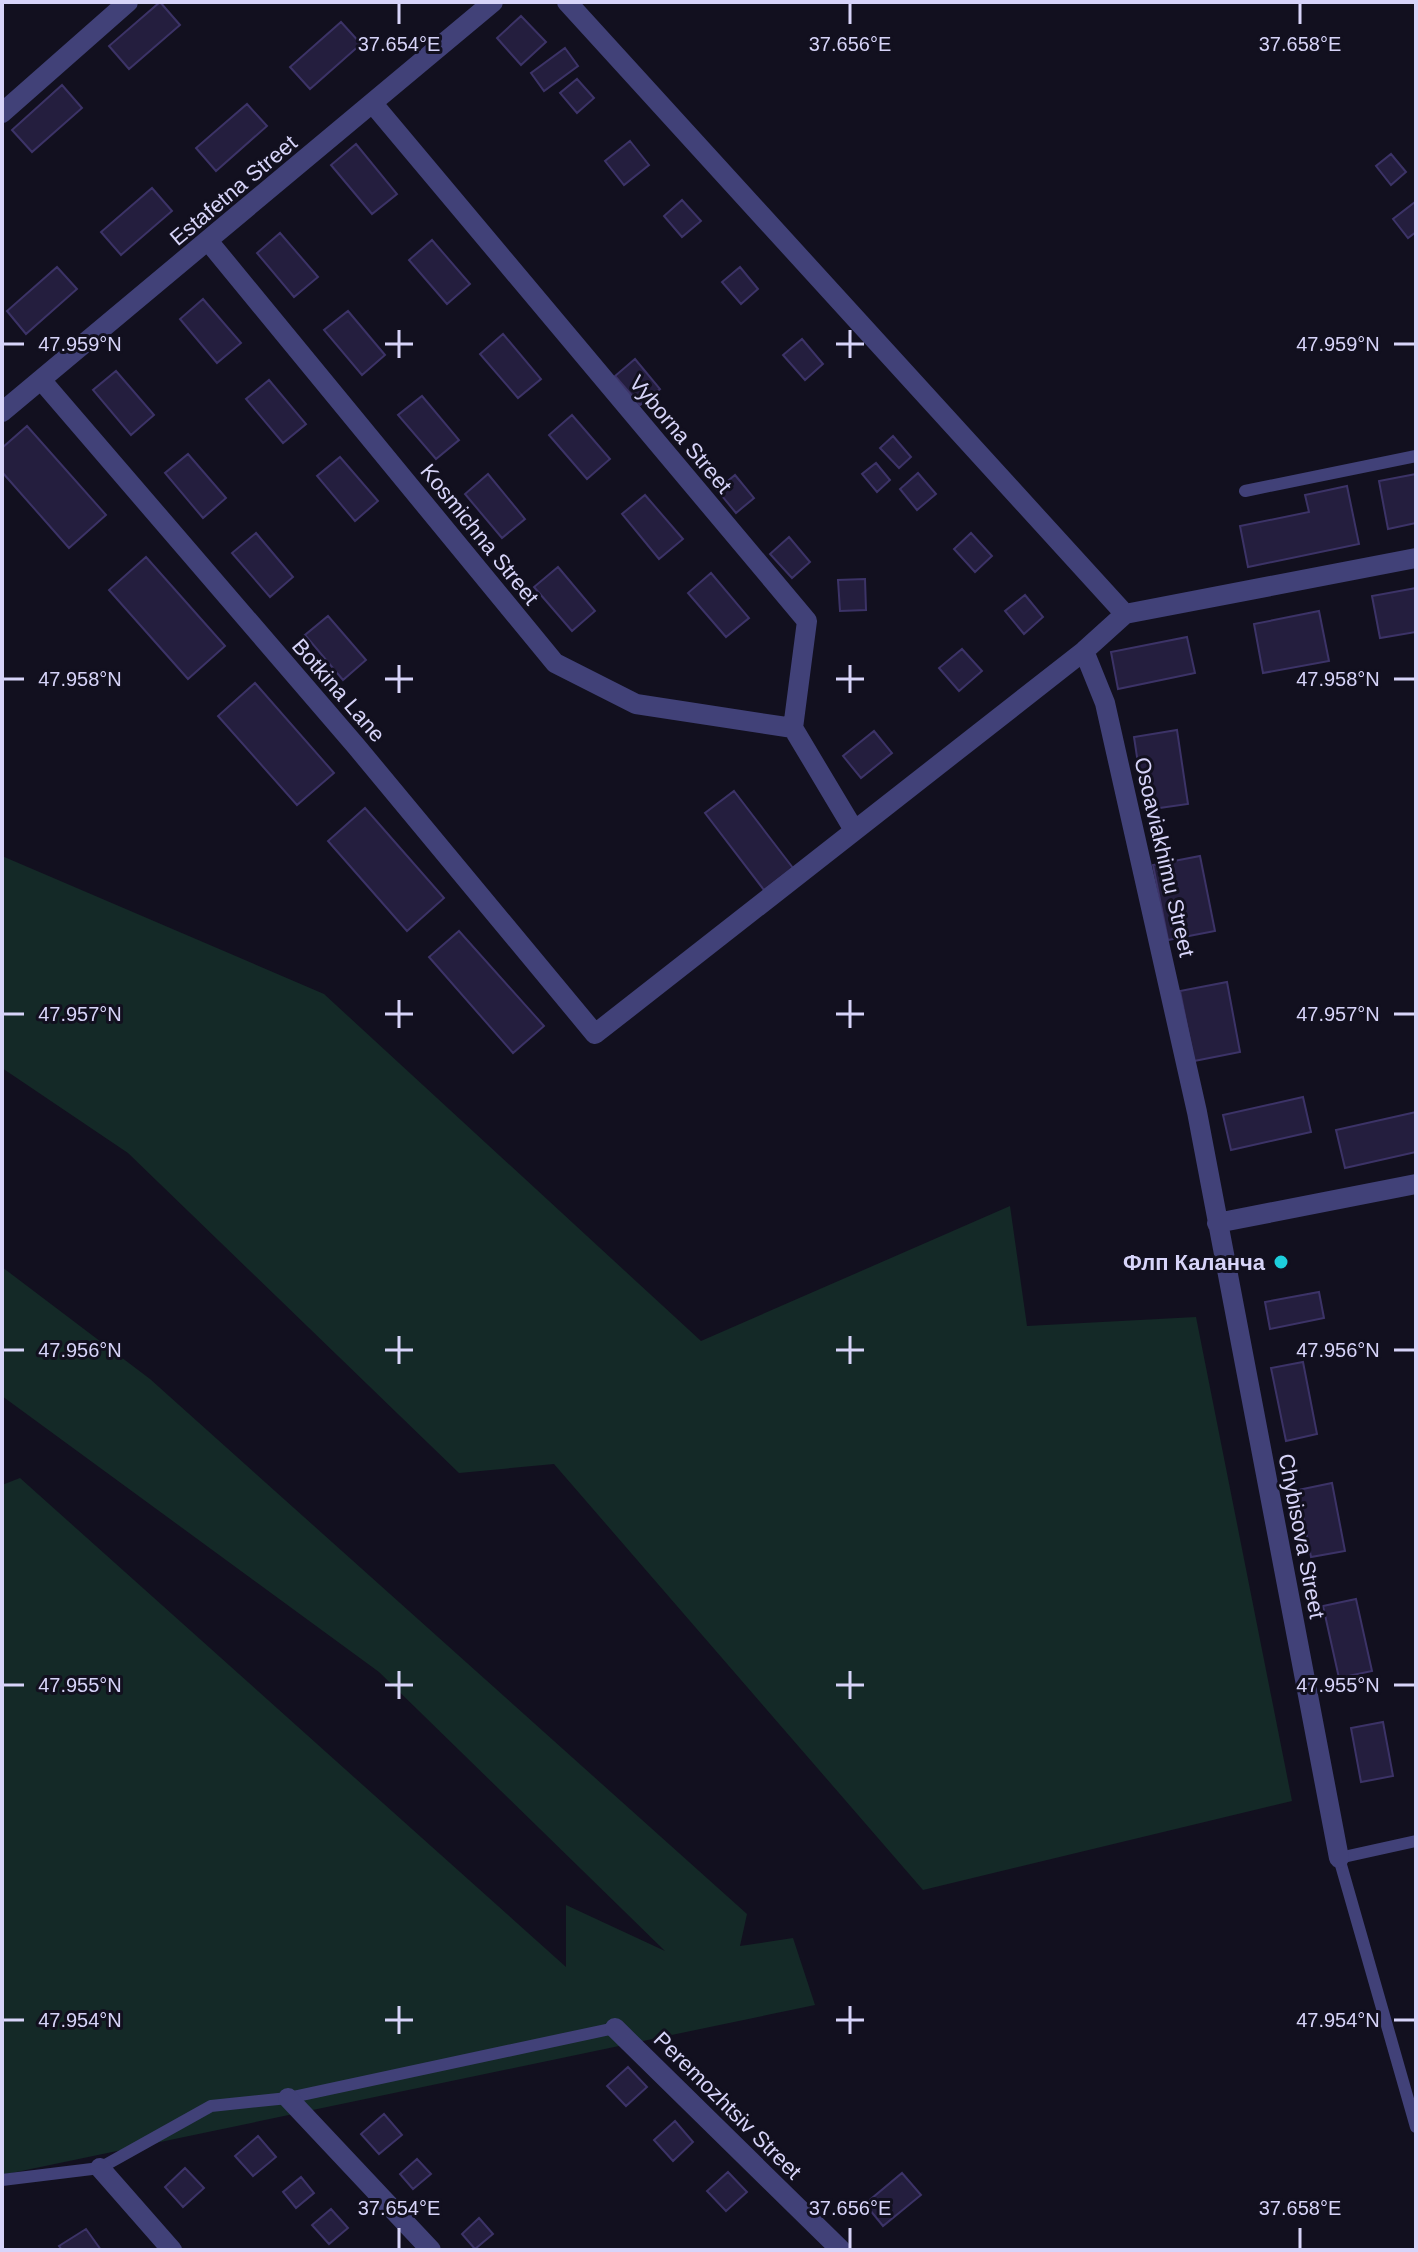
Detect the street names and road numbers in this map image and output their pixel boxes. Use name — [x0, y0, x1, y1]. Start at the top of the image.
street label: Estafetna Street — [165, 130, 302, 251]
street label: Vyborna Street — [624, 370, 737, 498]
street label: Kosmichna Street — [415, 459, 544, 610]
street label: Botkina Lane — [287, 634, 390, 747]
street label: Osoaviakhimu Street — [1129, 755, 1200, 959]
street label: Chybisova Street — [1273, 1451, 1330, 1621]
street label: Peremozhtsiv Street — [649, 2026, 807, 2184]

